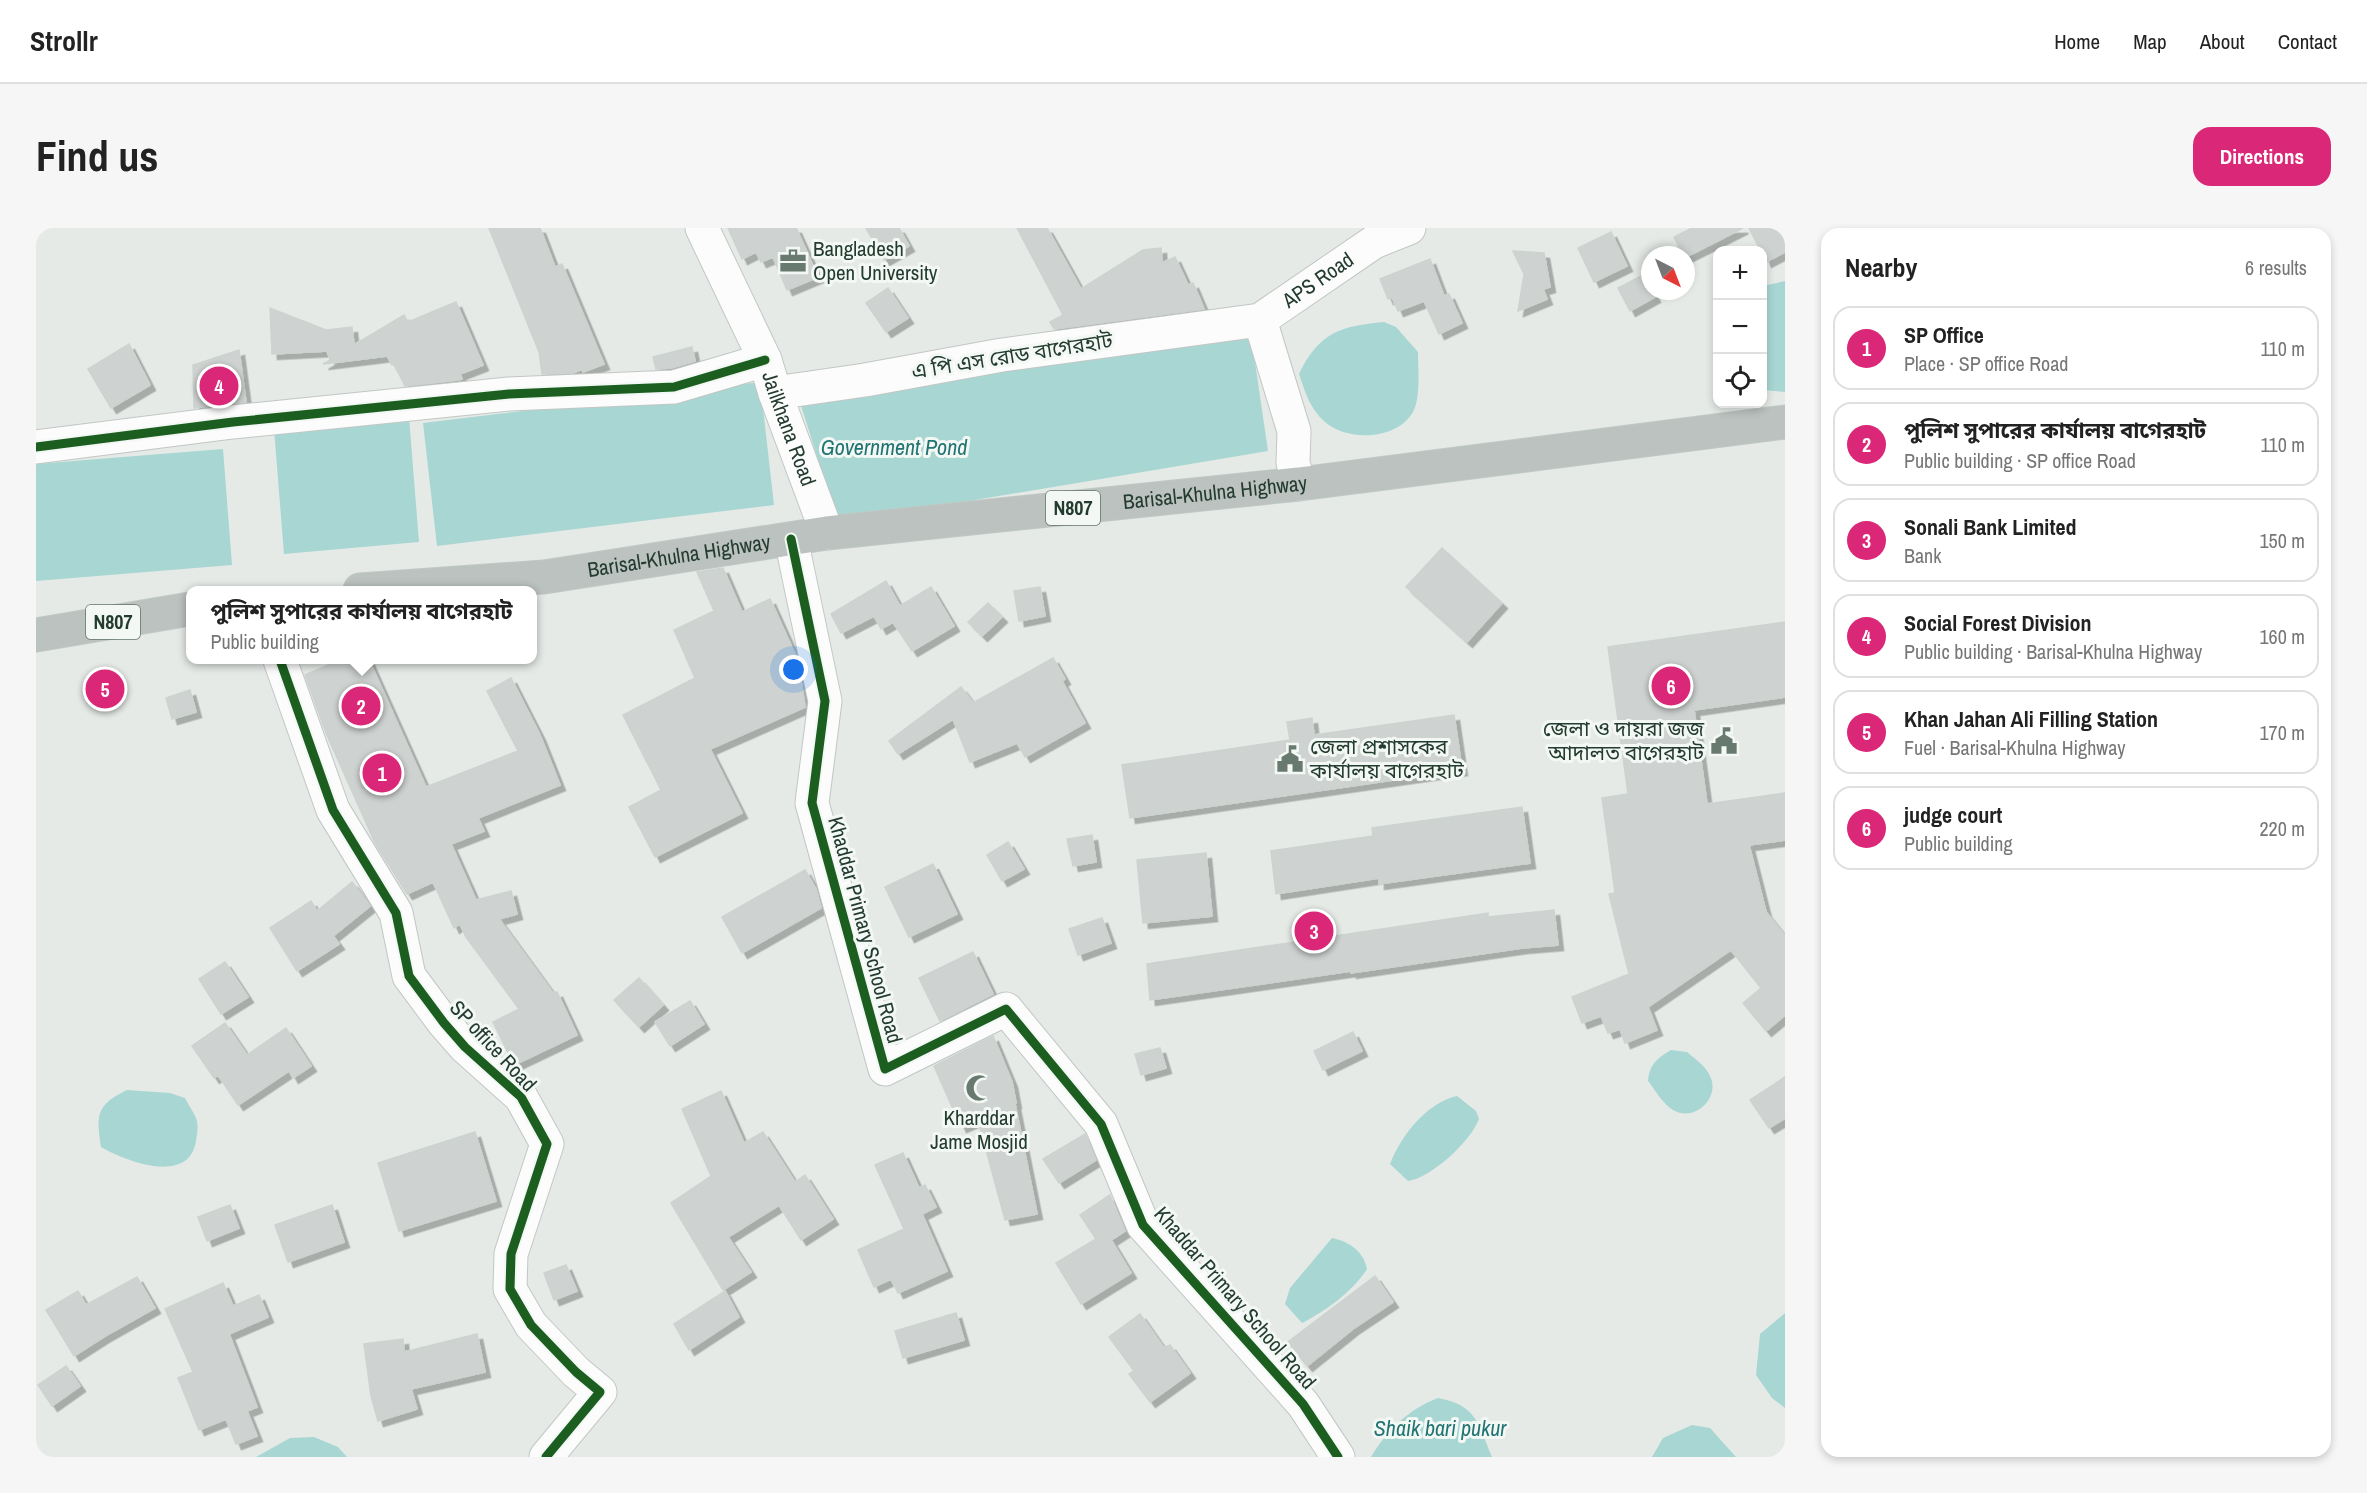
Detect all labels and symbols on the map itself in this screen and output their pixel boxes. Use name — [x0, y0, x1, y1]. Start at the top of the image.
place label: Bangladesh Open University — [813, 234, 938, 287]
street label: APS Road — [1276, 245, 1359, 315]
office icon: Bangladesh Open University — [778, 246, 808, 276]
north arrow — [1641, 246, 1695, 300]
street label: এ পি এস রোড বাগেরহাট — [909, 325, 1115, 386]
pin: 4 — [200, 364, 238, 408]
street label: Jailkhana Road — [755, 368, 823, 490]
water label: Government Pond — [821, 432, 968, 462]
street label: Barisal-Khulna Highway — [1122, 468, 1309, 516]
road number: N807 — [1046, 491, 1100, 525]
street label: Barisal-Khulna Highway — [585, 527, 773, 584]
road number: N807 — [86, 605, 140, 639]
your location — [779, 655, 808, 684]
pin: 6 — [1652, 664, 1690, 708]
pin: 5 — [86, 666, 124, 712]
pin: 2 — [342, 684, 380, 728]
place label: জেলা ও দায়রা জজ আদালত বাগেরহাট — [1543, 714, 1705, 767]
public building icon: জেলা ও দায়রা জজ আদালত বাগেরহাট — [1709, 726, 1739, 756]
place label: জেলা প্রশাসকের কার্যালয় বাগেরহাট — [1309, 732, 1464, 785]
public building icon: জেলা প্রশাসকের কার্যালয় বাগেরহাট — [1275, 744, 1305, 774]
pin: 1 — [362, 750, 402, 796]
street label: Khaddar Primary School Road — [821, 813, 910, 1046]
pin: 3 — [1294, 908, 1334, 954]
street label: SP office Road — [443, 994, 543, 1098]
mosque icon: Kharddar Jame Mosjid — [964, 1073, 994, 1103]
place label: Kharddar Jame Mosjid — [930, 1103, 1028, 1156]
street label: Khaddar Primary School Road — [1148, 1200, 1323, 1395]
water label: Shaik bari pukur — [1374, 1413, 1507, 1443]

